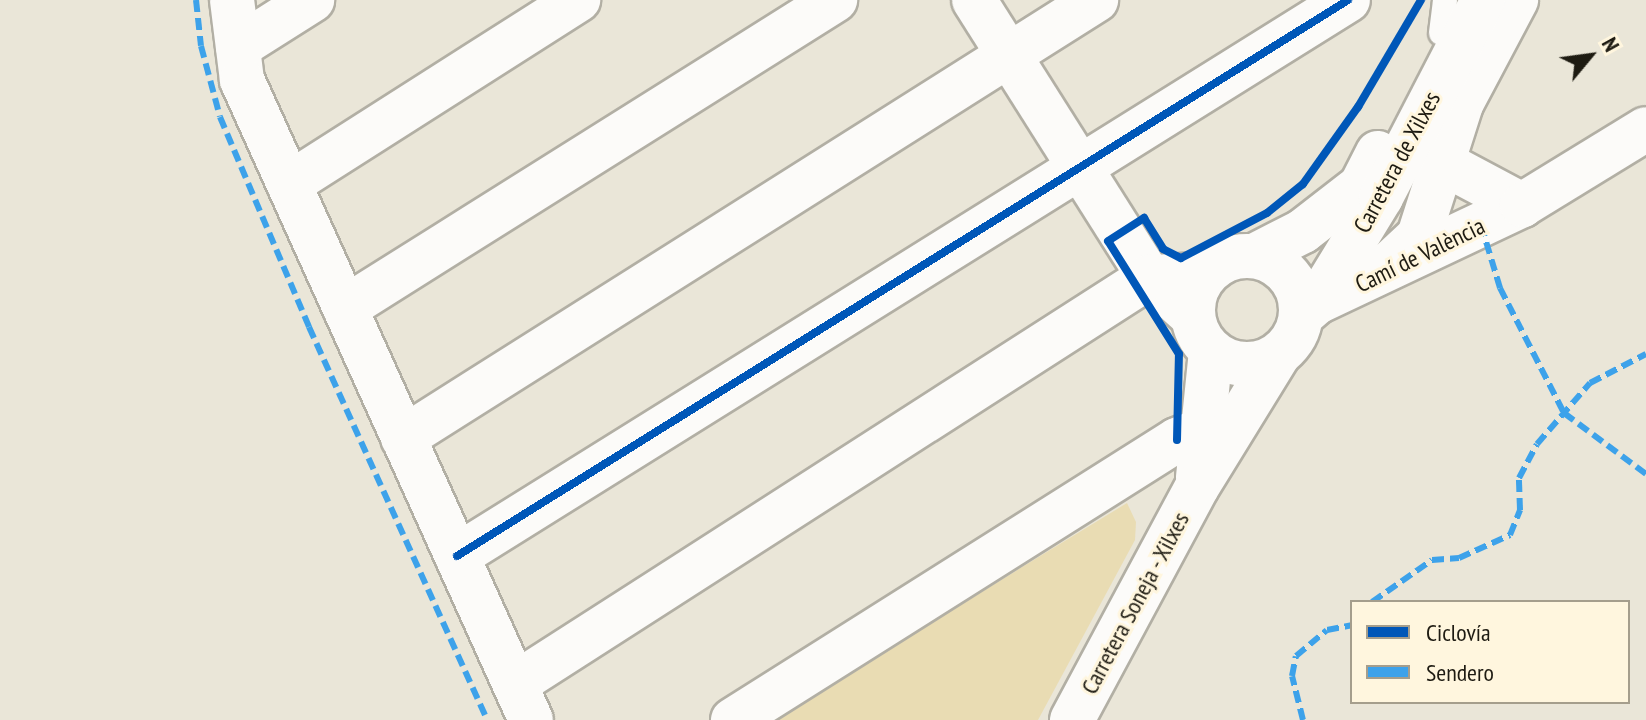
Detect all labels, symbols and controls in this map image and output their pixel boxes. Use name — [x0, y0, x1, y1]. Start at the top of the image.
north arrow — [1550, 16, 1630, 96]
text: N — [1596, 32, 1626, 56]
street label: Carretera de Xilxes — [1348, 86, 1446, 238]
street label: Camí de València — [1350, 211, 1490, 299]
street label: Carretera Soneja - Xilxes — [1074, 506, 1196, 700]
legend — [1350, 600, 1630, 704]
text: Ciclovía — [1426, 617, 1491, 648]
text: Sendero — [1426, 657, 1494, 688]

